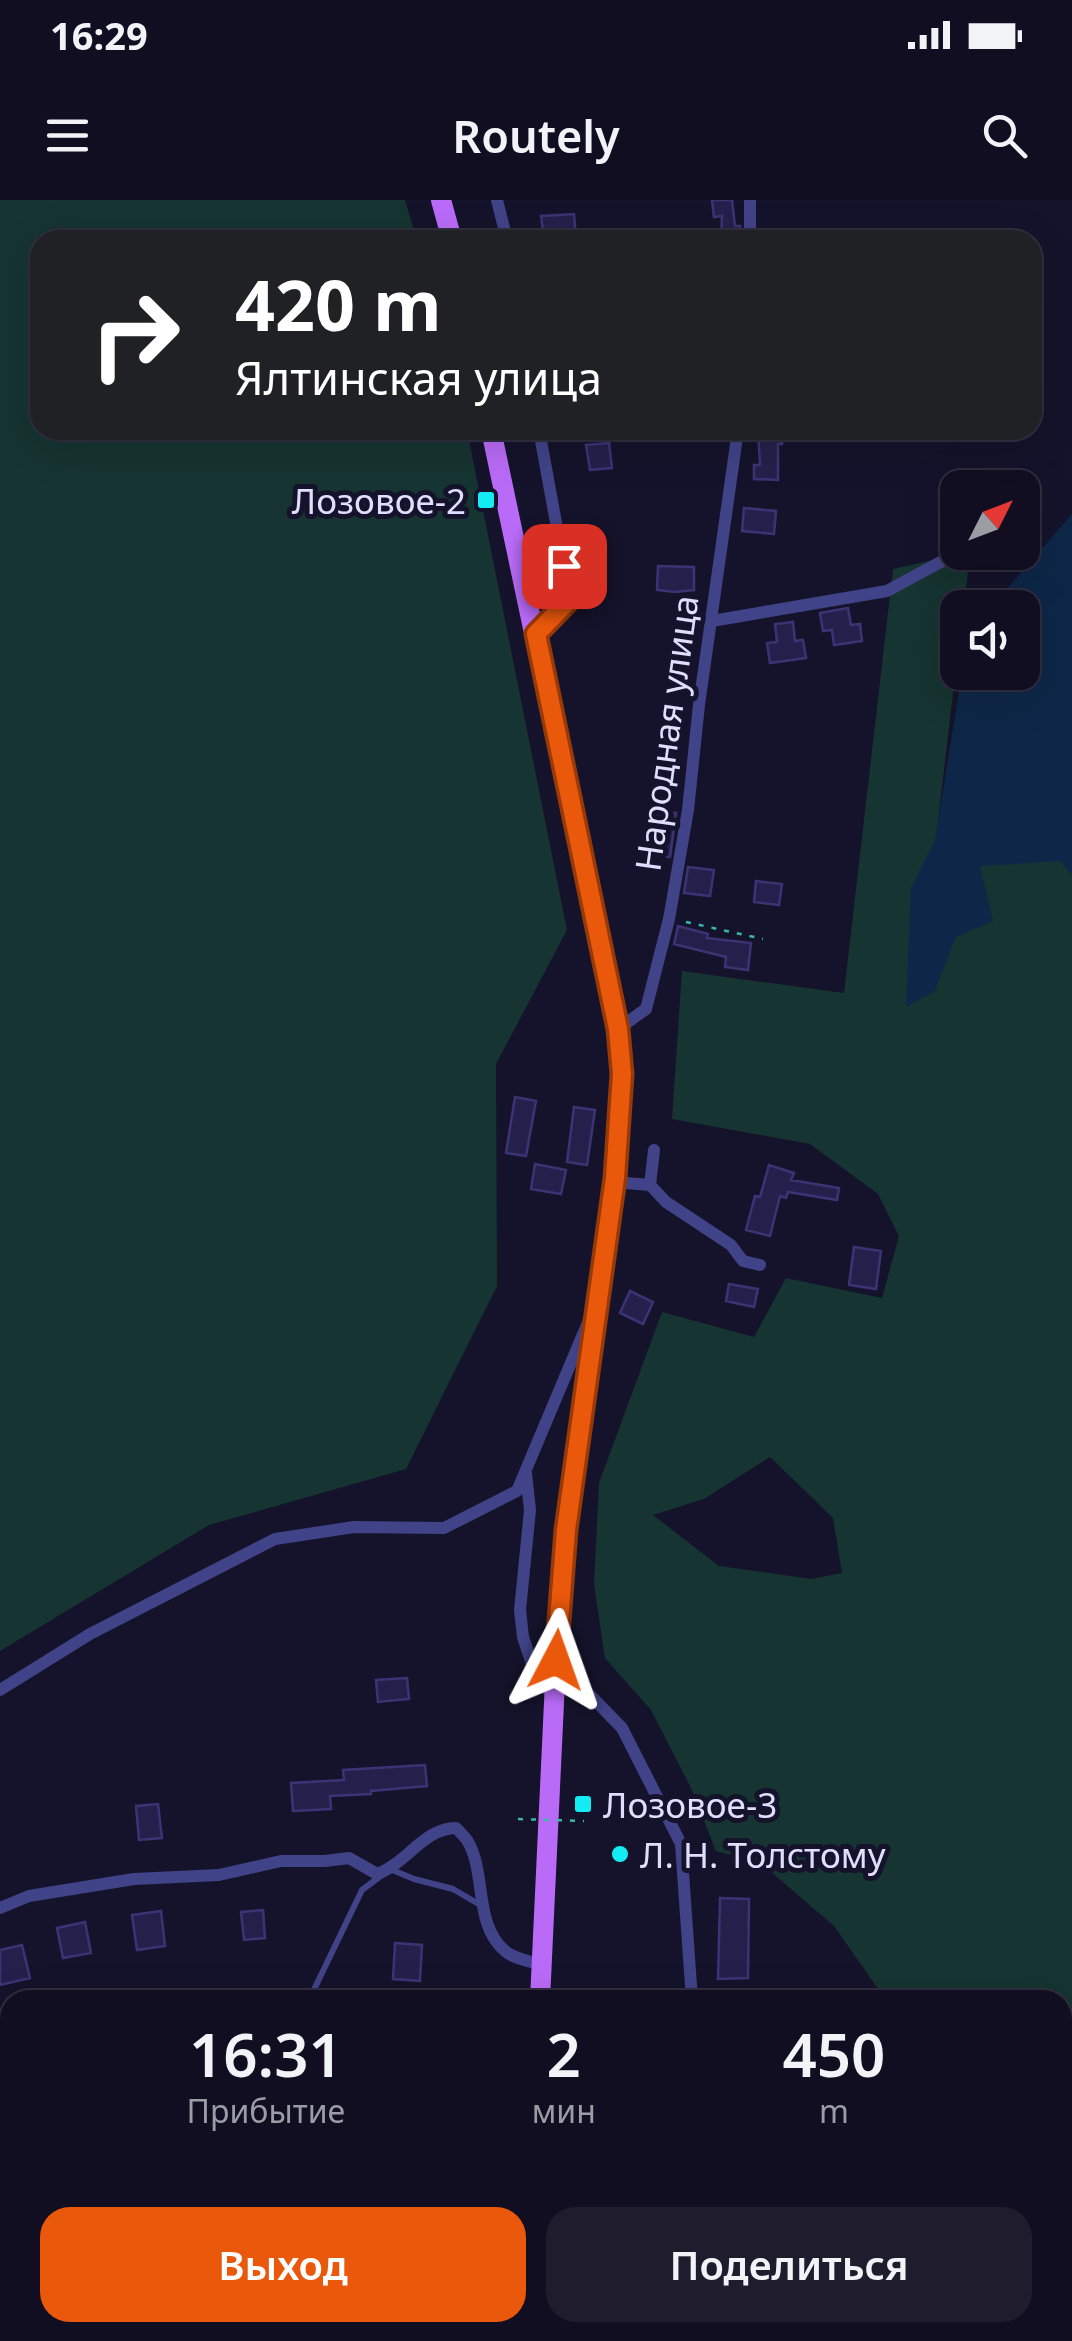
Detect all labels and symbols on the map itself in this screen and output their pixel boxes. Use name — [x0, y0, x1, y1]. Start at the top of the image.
north arrow — [940, 470, 1040, 570]
place label: Лозовое-2 — [292, 477, 466, 524]
marker: Лозовое-2 — [475, 489, 497, 511]
pin — [522, 524, 607, 609]
street label: Народная улица — [623, 592, 709, 874]
position arrow — [504, 1608, 608, 1712]
place label: Лозовое-3 — [603, 1781, 777, 1828]
marker: Лозовое-3 — [572, 1793, 594, 1815]
place label: Л. Н. Толстому — [640, 1831, 886, 1878]
marker: Л. Н. Толстому — [609, 1843, 631, 1865]

